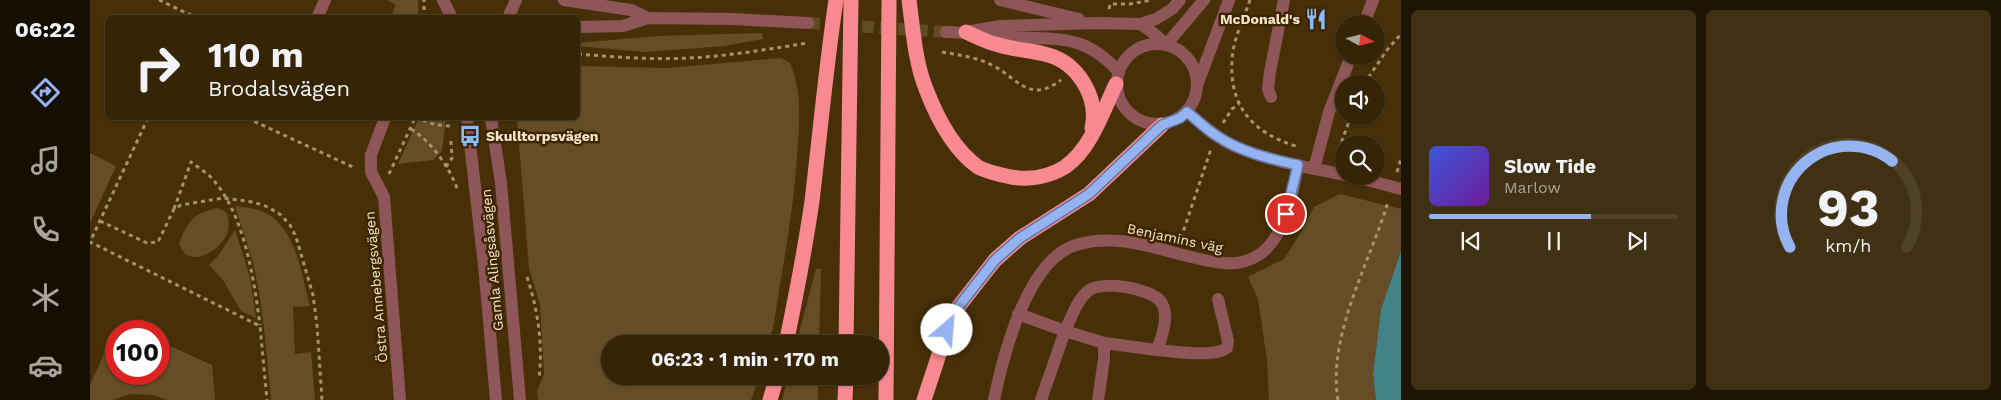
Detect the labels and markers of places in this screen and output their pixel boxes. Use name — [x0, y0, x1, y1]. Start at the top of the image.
restaurant icon: McDonald's — [1303, 6, 1329, 32]
place label: McDonald's — [1220, 11, 1301, 27]
bus stop icon: Skulltorpsvägen — [457, 123, 483, 149]
place label: Skulltorpsvägen — [486, 128, 598, 144]
pin — [1265, 193, 1307, 235]

